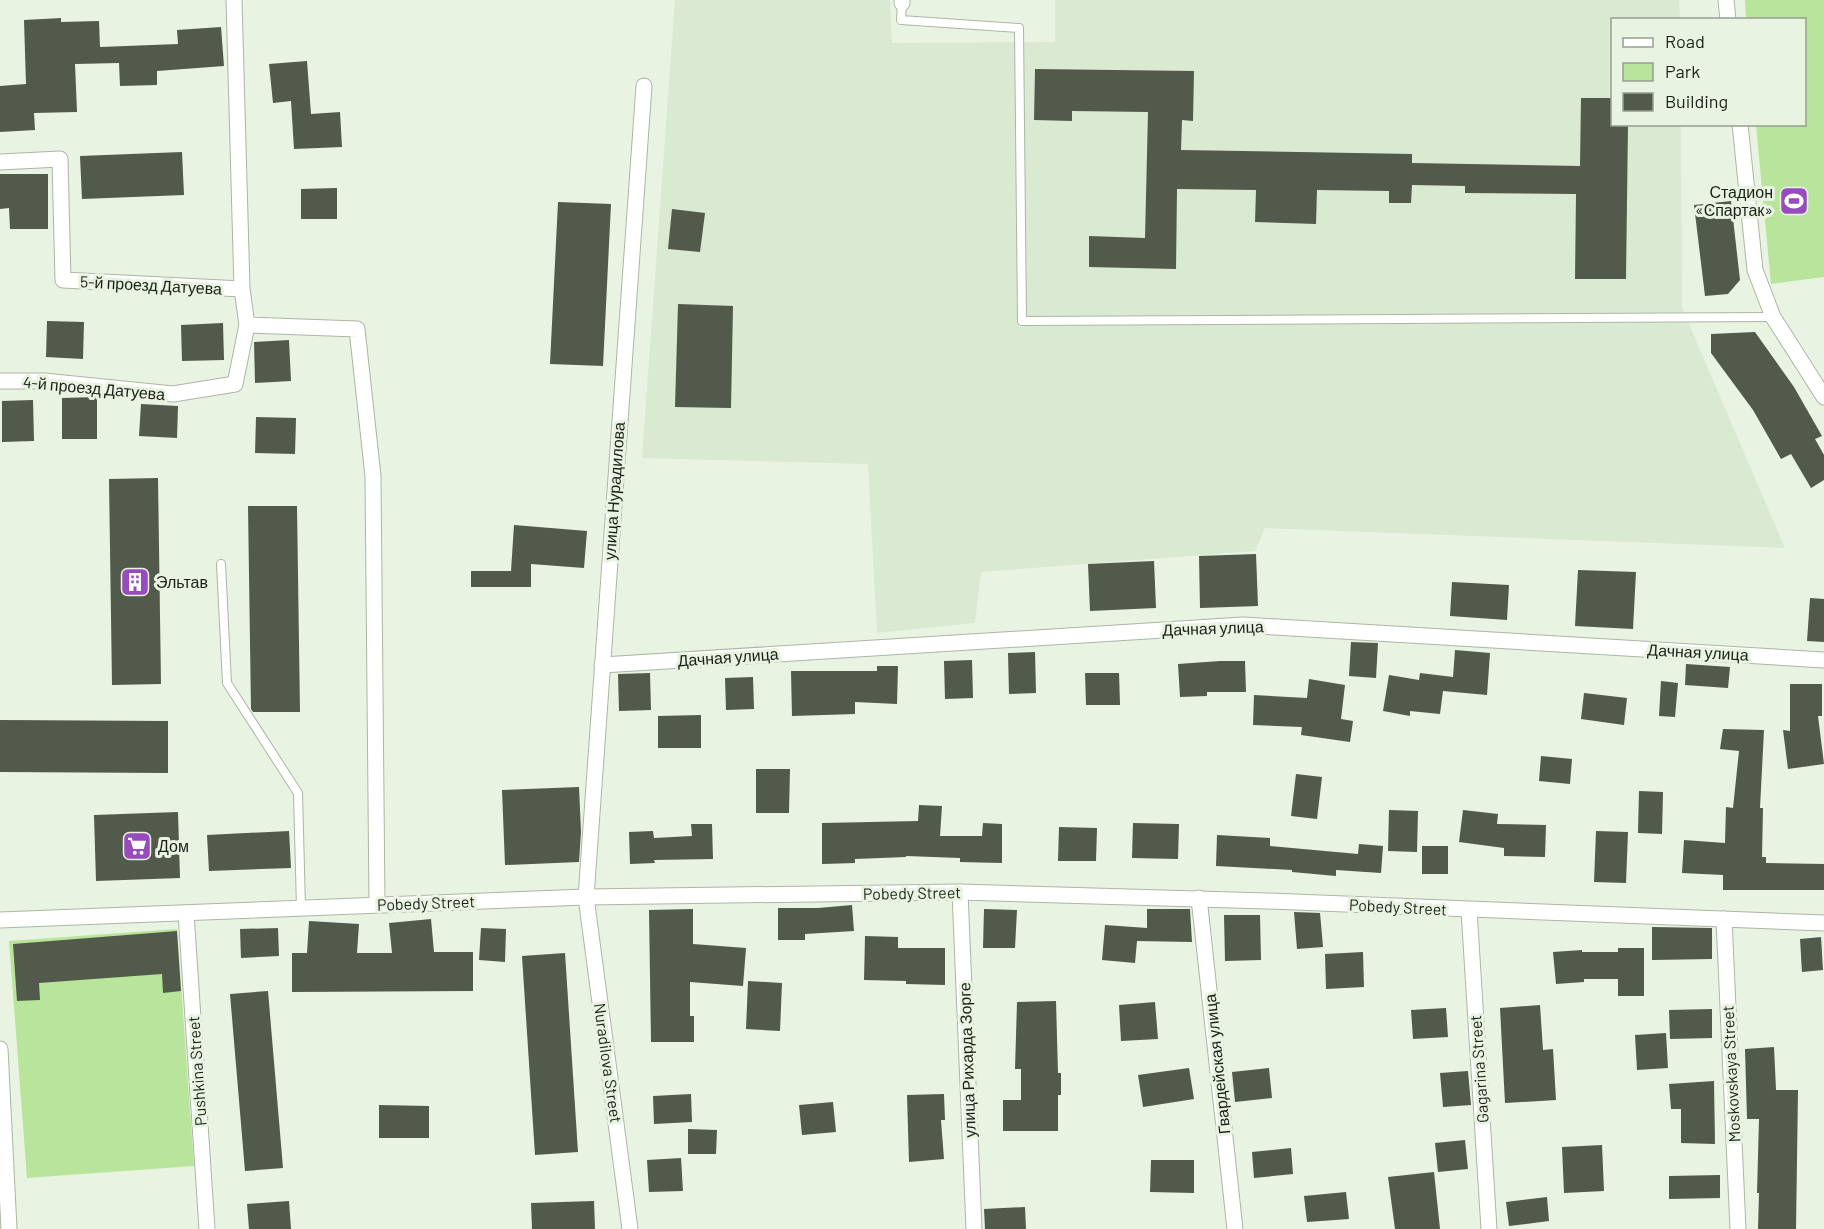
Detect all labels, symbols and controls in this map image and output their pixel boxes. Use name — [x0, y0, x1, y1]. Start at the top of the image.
legend — [1611, 18, 1806, 126]
text: Road — [1665, 30, 1705, 52]
text: Park — [1665, 60, 1700, 82]
text: Building — [1665, 90, 1728, 112]
place label: Стадион «Спартак» — [1695, 182, 1773, 219]
sports icon: Стадион «Спартак» — [1778, 185, 1810, 217]
street label: 5-й проезд Датуева — [80, 271, 223, 298]
street label: 4-й проезд Датуева — [22, 372, 166, 403]
street label: улица Нурадилова — [599, 421, 628, 561]
building icon: Эльтав — [119, 566, 151, 598]
place label: Эльтав — [156, 572, 208, 591]
street label: Дачная улица — [1162, 616, 1264, 639]
street label: Дачная улица — [1647, 639, 1749, 664]
street label: Дачная улица — [677, 643, 779, 670]
supermarket icon: Дом — [121, 830, 153, 862]
place label: Дом — [158, 836, 189, 855]
street label: Pobedy Street — [863, 882, 961, 903]
street label: Pobedy Street — [377, 891, 475, 914]
street label: Pobedy Street — [1349, 894, 1447, 919]
street label: улица Рихарда Зорге — [954, 982, 979, 1138]
street label: Гвардейская улица — [1200, 993, 1233, 1135]
street label: Nuradilova Street — [591, 1002, 626, 1124]
street label: Moskovskaya Street — [1717, 1005, 1744, 1143]
street label: Gagarina Street — [1465, 1014, 1492, 1124]
street label: Pushkina Street — [183, 1015, 210, 1127]

